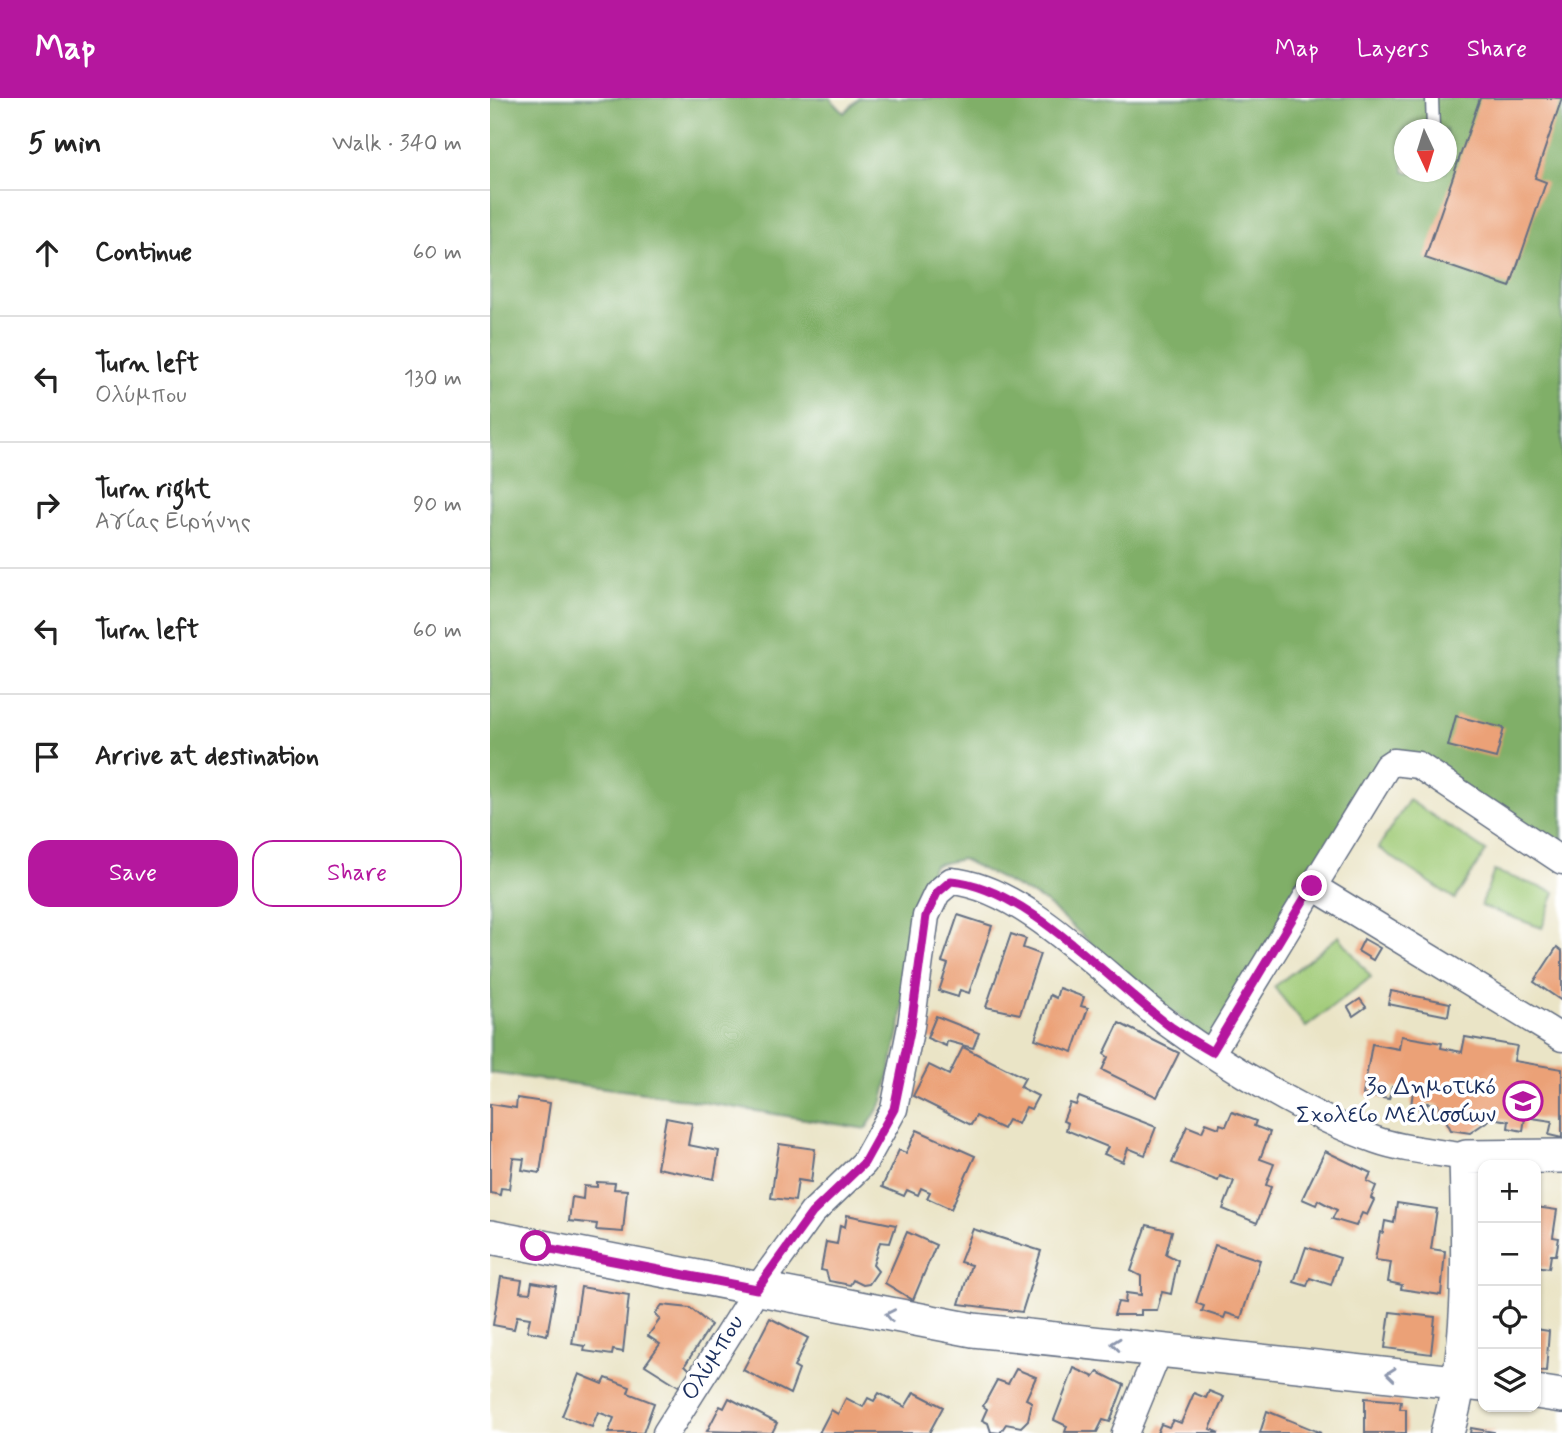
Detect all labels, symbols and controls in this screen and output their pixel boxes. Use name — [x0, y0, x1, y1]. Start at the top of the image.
text: Map — [35, 27, 95, 71]
text: Map — [1275, 34, 1319, 65]
text: Layers — [1357, 34, 1429, 65]
text: Share — [1467, 34, 1527, 65]
north arrow — [1394, 119, 1457, 182]
text: 5 min — [28, 124, 102, 163]
text: Walk · 340 m — [332, 129, 462, 159]
icon: ahead — [28, 234, 66, 272]
text: Continue — [95, 236, 192, 270]
text: 60 m — [413, 238, 462, 268]
text: Turn left — [95, 347, 199, 381]
icon: left — [28, 360, 66, 398]
text: 130 m — [404, 364, 462, 394]
text: Ολύμπου — [95, 381, 187, 411]
text: Turn right — [95, 473, 211, 507]
icon: right — [28, 486, 66, 524]
text: 90 m — [413, 490, 462, 520]
text: Αγίας Ειρήνης — [95, 507, 251, 537]
icon: left — [28, 612, 66, 650]
text: Turn left — [95, 614, 199, 648]
text: 60 m — [413, 616, 462, 646]
icon: arrive — [28, 738, 66, 776]
text: Arrive at destination — [95, 740, 319, 774]
button: Save — [28, 840, 238, 907]
button: Share — [252, 840, 462, 907]
route end — [1296, 870, 1327, 901]
place label: 3ο Δημοτικό Σχολείο Μελισσίων — [1296, 1072, 1496, 1131]
school or university icon: 3ο Δημοτικό Σχολείο Μελισσίων — [1502, 1080, 1544, 1122]
map controls — [1478, 1160, 1541, 1412]
button: + — [1478, 1160, 1541, 1223]
button: − — [1478, 1223, 1541, 1286]
route start — [520, 1230, 551, 1261]
button: locate — [1478, 1286, 1541, 1349]
one-way arrow — [885, 1308, 896, 1323]
street label: Ολύμπου — [674, 1309, 752, 1407]
one-way arrow — [1110, 1336, 1122, 1351]
button: layers — [1478, 1349, 1541, 1412]
one-way arrow — [1385, 1367, 1397, 1382]

